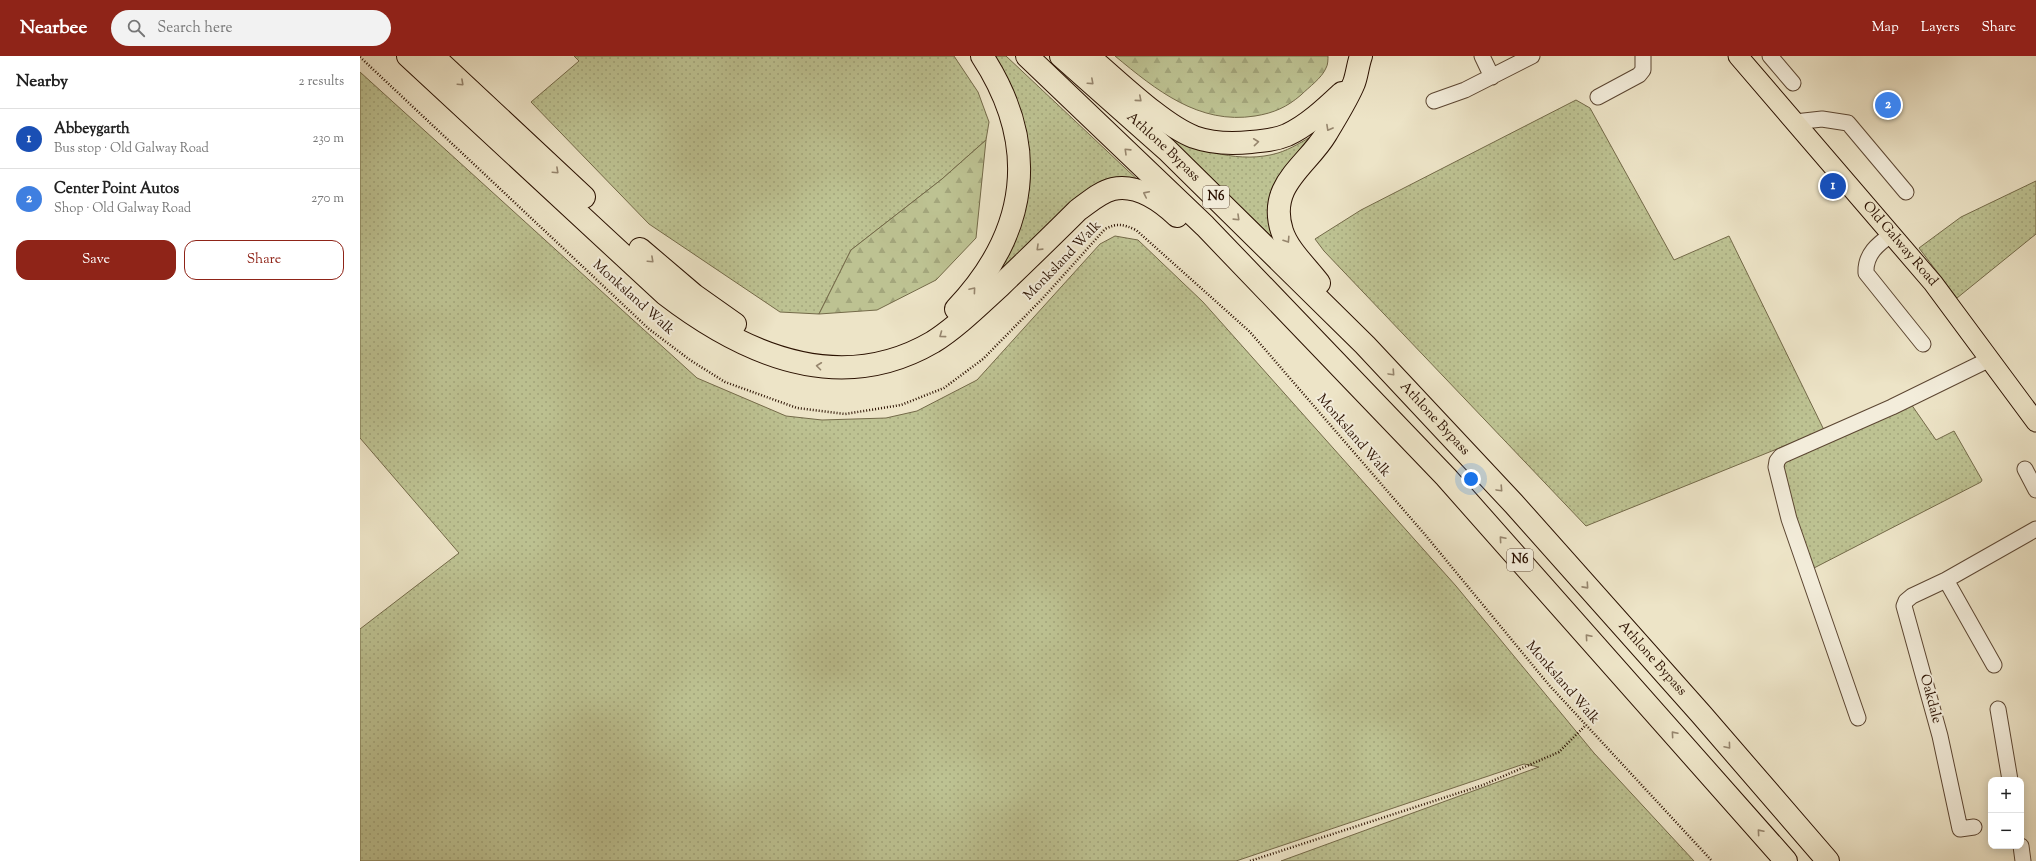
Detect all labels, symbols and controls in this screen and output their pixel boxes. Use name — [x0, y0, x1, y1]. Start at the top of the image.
search box — [111, 10, 391, 46]
text: Nearbee — [20, 15, 87, 42]
icon: search — [125, 17, 147, 39]
text: Search here — [157, 18, 233, 39]
text: Map — [1872, 18, 1899, 38]
text: Layers — [1921, 18, 1959, 38]
text: Share — [1981, 18, 2016, 38]
text: Nearby — [16, 70, 68, 94]
text: 2 results — [299, 73, 344, 91]
one-way arrow — [1086, 77, 1093, 84]
one-way arrow — [456, 78, 464, 86]
pin: 2 — [1875, 90, 1901, 120]
one-way arrow — [1135, 94, 1142, 101]
street label: Athlone Bypass — [1122, 108, 1204, 187]
text: Abbeygarth — [54, 119, 130, 140]
one-way arrow — [1327, 124, 1334, 131]
text: 1 — [27, 130, 31, 148]
text: 230 m — [312, 130, 344, 148]
one-way arrow — [1253, 137, 1260, 146]
text: Bus stop · Old Galway Road — [54, 140, 209, 158]
one-way arrow — [1124, 148, 1132, 156]
one-way arrow — [551, 167, 559, 174]
pin: 1 — [1820, 171, 1846, 201]
text: Center Point Autos — [54, 179, 179, 200]
road number: N6 — [1203, 186, 1229, 208]
text: 2 — [26, 190, 32, 208]
text: 270 m — [311, 190, 344, 208]
one-way arrow — [1143, 191, 1150, 199]
street label: Old Galway Road — [1857, 197, 1942, 291]
text: Shop · Old Galway Road — [54, 200, 191, 218]
one-way arrow — [1232, 213, 1240, 221]
street label: Monksland Walk — [1020, 216, 1107, 305]
one-way arrow — [1282, 236, 1290, 243]
button: Save — [16, 240, 176, 280]
button: Share — [184, 240, 344, 280]
one-way arrow — [1036, 243, 1044, 251]
one-way arrow — [647, 255, 654, 262]
street label: Monksland Walk — [588, 256, 679, 340]
one-way arrow — [969, 287, 976, 294]
one-way arrow — [940, 330, 947, 337]
one-way arrow — [816, 362, 822, 371]
one-way arrow — [1387, 368, 1394, 376]
street label: Athlone Bypass — [1395, 378, 1474, 460]
street label: Monksland Walk — [1311, 390, 1395, 482]
your location — [1461, 469, 1481, 489]
one-way arrow — [1495, 484, 1502, 492]
one-way arrow — [1499, 537, 1506, 544]
road number: N6 — [1507, 549, 1533, 571]
one-way arrow — [1582, 581, 1589, 588]
street label: Athlone Bypass — [1613, 617, 1691, 701]
one-way arrow — [1585, 634, 1593, 642]
street label: Monksland Walk — [1520, 637, 1604, 729]
street label: Oakdale — [1914, 672, 1946, 726]
one-way arrow — [1672, 732, 1679, 739]
one-way arrow — [1723, 741, 1730, 749]
map controls — [1988, 777, 2024, 849]
button: + — [1988, 777, 2024, 813]
button: − — [1988, 813, 2024, 849]
one-way arrow — [1757, 829, 1765, 837]

